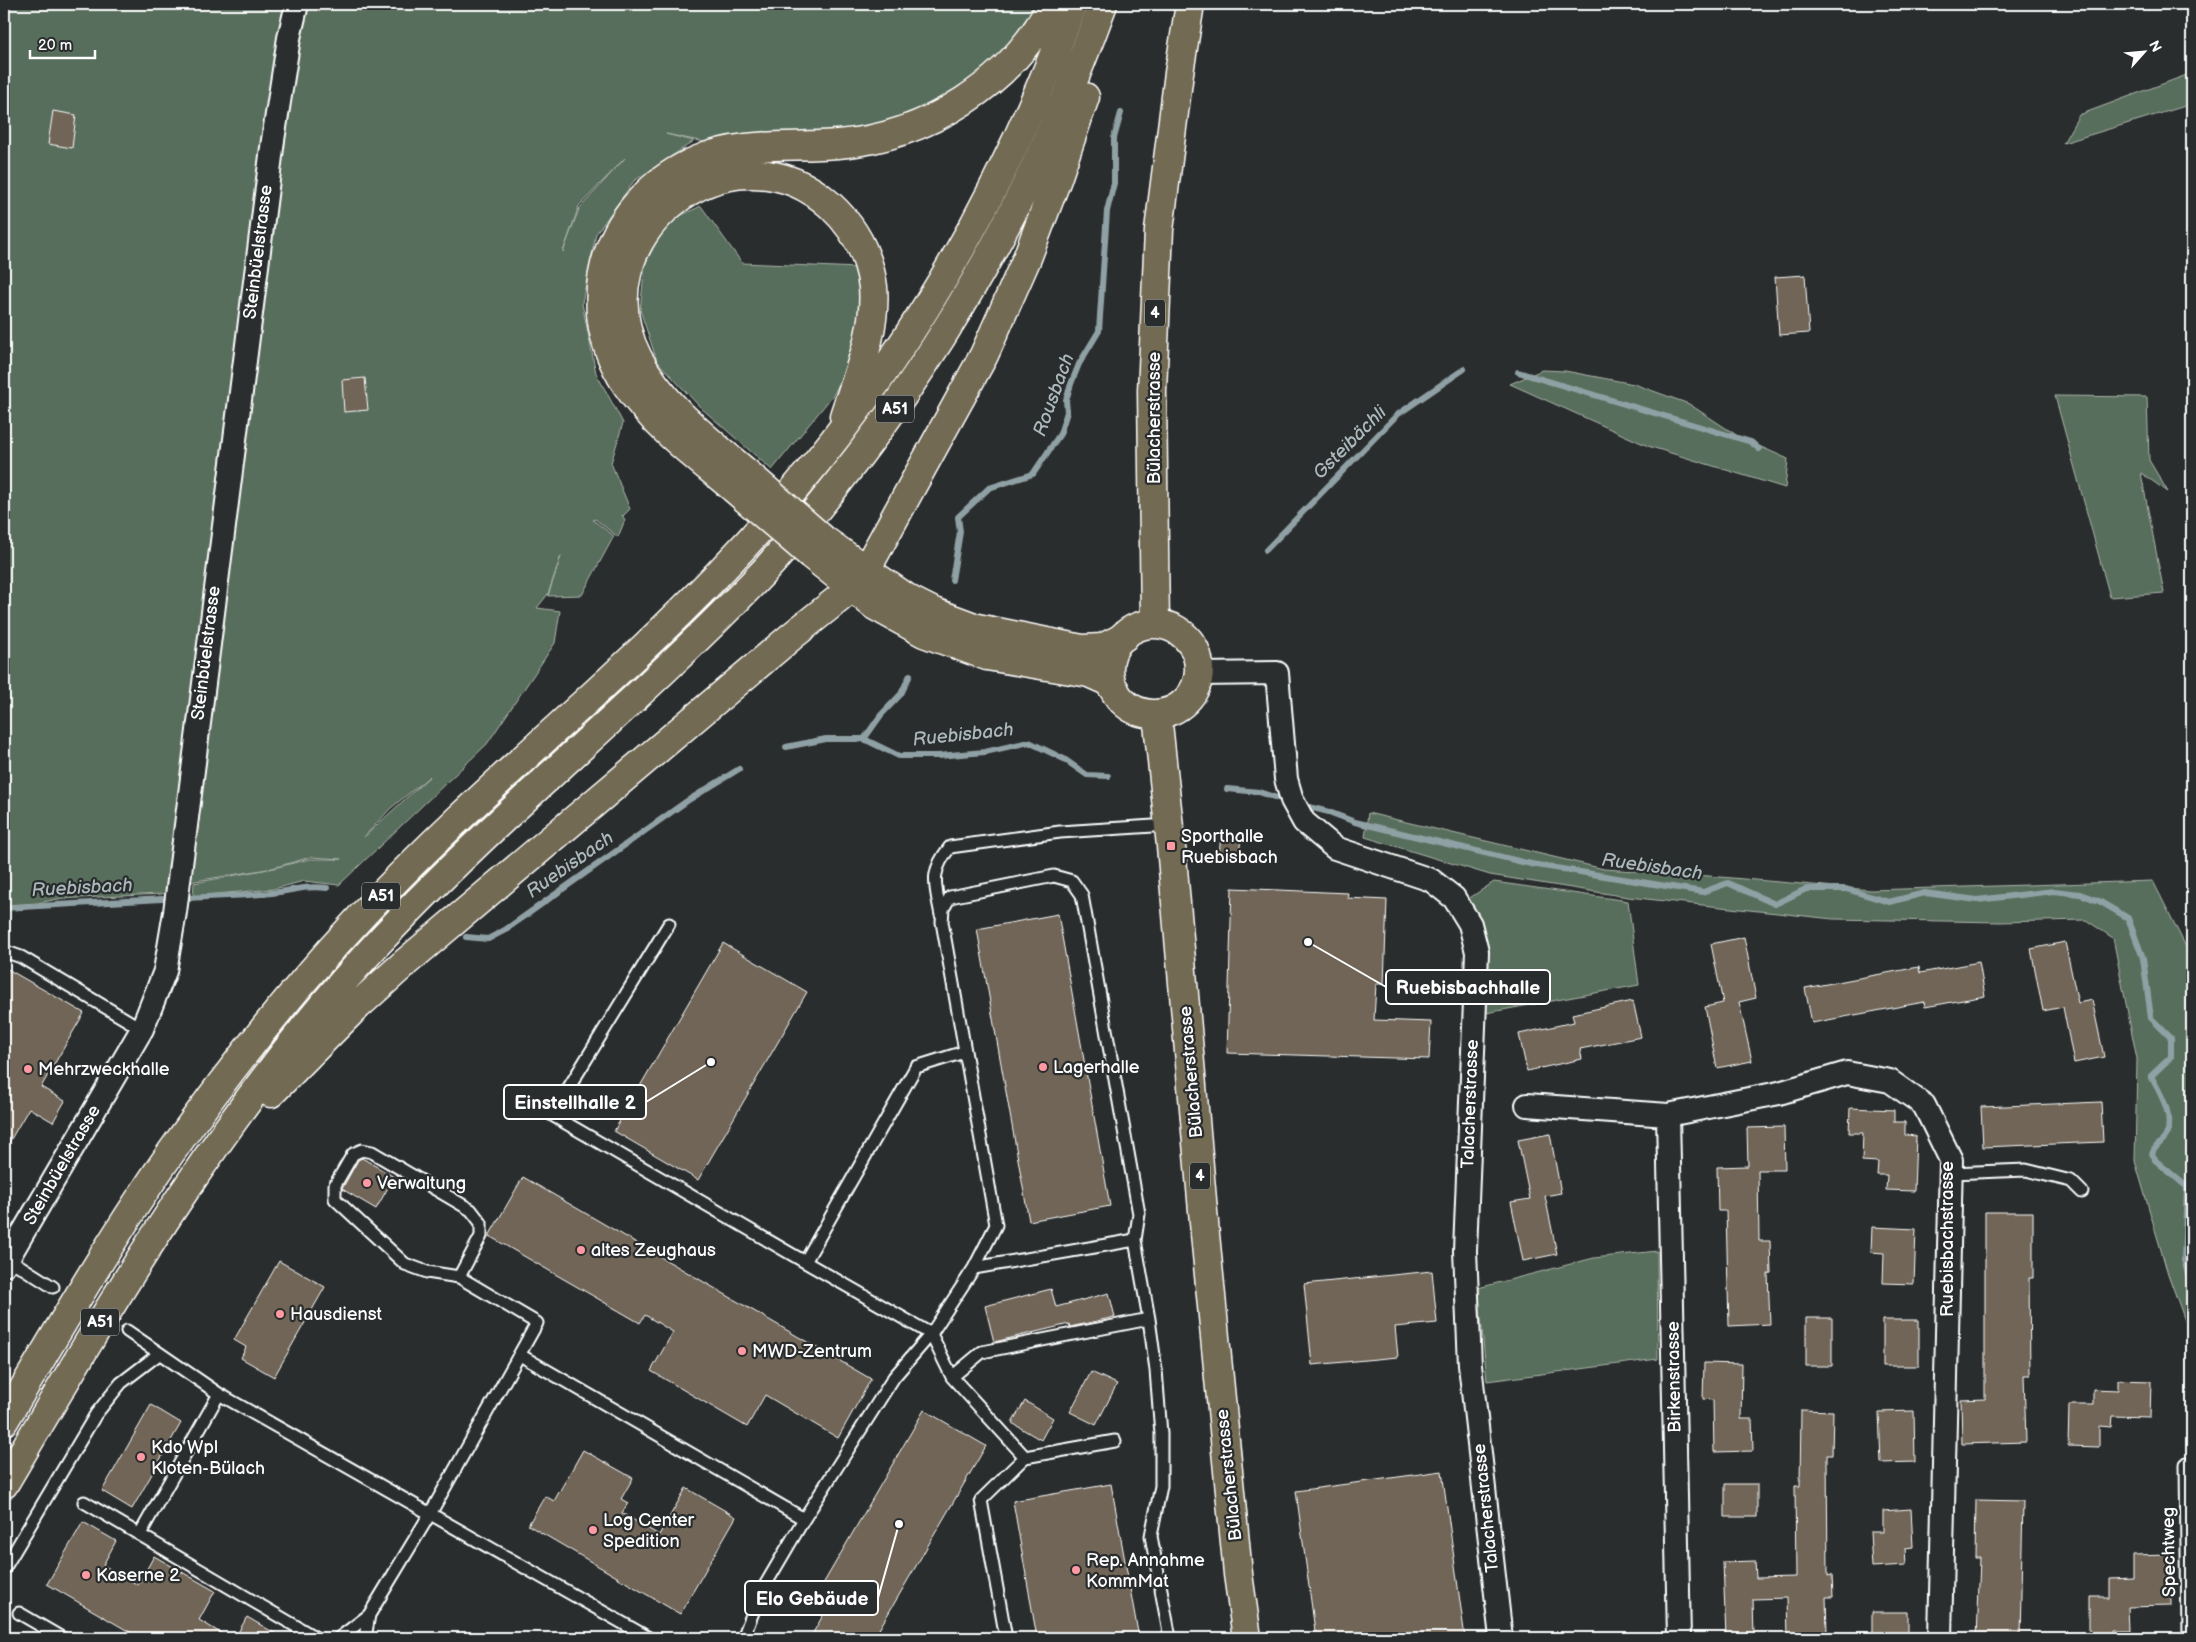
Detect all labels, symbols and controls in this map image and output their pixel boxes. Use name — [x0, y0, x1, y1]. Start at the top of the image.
scale bar — [30, 28, 95, 60]
north arrow — [2118, 28, 2168, 78]
text: 20 m — [38, 36, 72, 55]
text: N — [2145, 38, 2165, 55]
street label: Steinbüelstrasse — [239, 183, 277, 320]
road number: 4 — [1145, 300, 1165, 326]
water label: Rousbach — [1028, 350, 1080, 440]
street label: Bülacherstrasse — [1144, 351, 1165, 484]
road number: A51 — [876, 396, 914, 422]
water label: Gsteibächli — [1308, 401, 1392, 485]
street label: Steinbüelstrasse — [187, 584, 225, 721]
water label: Ruebisbach — [911, 718, 1015, 752]
place label: Sporthalle Ruebisbach — [1181, 826, 1278, 868]
water label: Ruebisbach — [522, 827, 618, 903]
marker: Sporthalle Ruebisbach — [1165, 840, 1177, 852]
water label: Ruebisbach — [1600, 849, 1704, 885]
water label: Ruebisbach — [31, 874, 133, 902]
road number: A51 — [362, 882, 400, 909]
callout: Ruebisbachhalle — [1386, 970, 1550, 1004]
text: Ruebisbachhalle — [1396, 977, 1540, 1000]
street label: Bülacherstrasse — [1175, 1005, 1207, 1139]
street label: Talacherstrasse — [1457, 1039, 1483, 1169]
place label: Lagerhalle — [1053, 1057, 1140, 1078]
place label: Mehrzweckhalle — [38, 1059, 170, 1080]
marker: Lagerhalle — [1037, 1061, 1049, 1073]
marker: Mehrzweckhalle — [22, 1063, 34, 1075]
callout: Einstellhalle 2 — [504, 1085, 646, 1119]
text: Einstellhalle 2 — [514, 1092, 636, 1115]
street label: Steinbüelstrasse — [19, 1101, 105, 1229]
street label: Ruebisbachstrasse — [1937, 1161, 1958, 1317]
road number: 4 — [1190, 1162, 1210, 1190]
place label: Verwaltung — [377, 1173, 466, 1194]
marker: Verwaltung — [361, 1177, 373, 1189]
place label: altes Zeughaus — [591, 1240, 716, 1261]
marker: altes Zeughaus — [575, 1244, 587, 1256]
place label: Hausdienst — [290, 1304, 383, 1325]
road number: A51 — [81, 1308, 119, 1335]
marker: Hausdienst — [274, 1308, 286, 1320]
street label: Birkenstrasse — [1663, 1321, 1685, 1433]
place label: MWD-Zentrum — [752, 1341, 872, 1362]
marker: MWD-Zentrum — [736, 1345, 748, 1357]
street label: Bülacherstrasse — [1212, 1408, 1246, 1542]
place label: Kdo Wpl Kloten-Bülach — [151, 1437, 265, 1479]
street label: Talacherstrasse — [1469, 1442, 1503, 1573]
marker: Kdo Wpl Kloten-Bülach — [135, 1451, 147, 1463]
street label: Spechtweg — [2158, 1507, 2180, 1597]
place label: Log Center Spedition — [603, 1510, 695, 1552]
marker: Log Center Spedition — [587, 1524, 599, 1536]
place label: Rep. Annahme KommMat — [1086, 1550, 1205, 1592]
marker: Rep. Annahme KommMat — [1070, 1564, 1082, 1576]
place label: Kaserne 2 — [96, 1565, 180, 1586]
marker: Kaserne 2 — [80, 1569, 92, 1581]
callout: Elo Gebäude — [745, 1581, 878, 1615]
text: Elo Gebäude — [756, 1588, 868, 1611]

